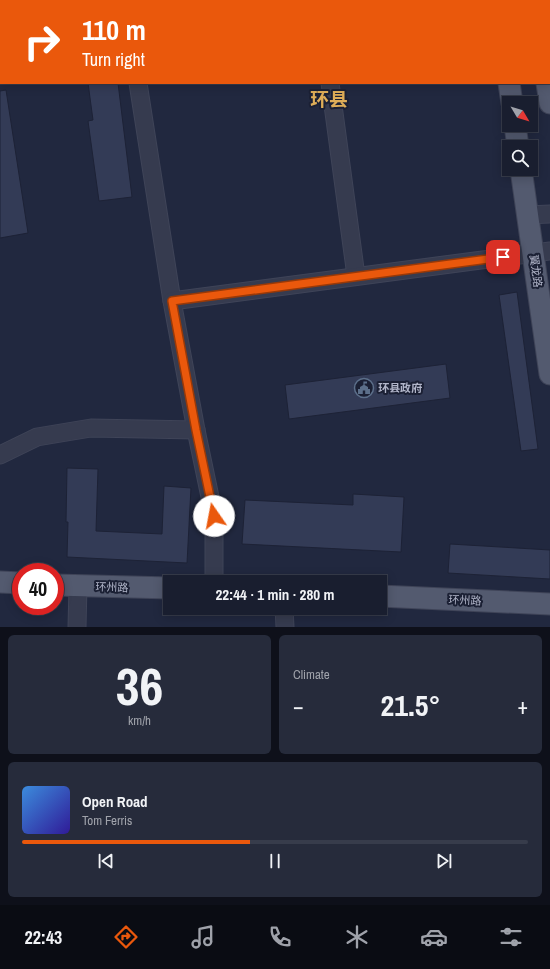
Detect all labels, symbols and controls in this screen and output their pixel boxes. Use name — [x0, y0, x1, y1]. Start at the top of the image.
text: 110 m — [82, 11, 146, 49]
icon: right — [16, 16, 68, 68]
text: Turn right — [82, 47, 145, 72]
district label: 环县 — [310, 86, 348, 112]
north arrow — [502, 96, 538, 132]
map controls — [502, 96, 538, 176]
button: search — [502, 140, 538, 176]
pin — [486, 240, 520, 274]
icon: arrive — [492, 246, 514, 268]
street label: 翼龙路 — [527, 254, 545, 288]
public building icon: 环县政府 — [353, 377, 375, 399]
place label: 环县政府 — [378, 381, 422, 395]
position arrow — [193, 495, 235, 537]
speed limit sign: 40 — [12, 563, 64, 615]
street label: 环州路 — [95, 579, 129, 595]
text: 22:44 · 1 min · 280 m — [216, 584, 334, 605]
street label: 环州路 — [448, 592, 482, 608]
text: 36 — [116, 651, 163, 721]
text: Climate — [293, 666, 330, 683]
text: 21.5° — [381, 685, 440, 725]
text: − — [293, 691, 304, 721]
text: + — [517, 691, 528, 721]
text: km/h — [128, 712, 151, 729]
text: Open Road — [82, 791, 148, 812]
text: Tom Ferris — [82, 812, 132, 829]
icon: previous — [95, 850, 117, 872]
icon: pause — [264, 850, 286, 872]
icon: next — [433, 850, 455, 872]
icon: directions — [112, 923, 140, 951]
icon: music — [189, 923, 217, 951]
icon: phone — [266, 923, 294, 951]
icon: climate — [343, 923, 371, 951]
icon: car — [420, 923, 448, 951]
icon: filters — [497, 923, 525, 951]
text: 22:43 — [25, 925, 62, 950]

